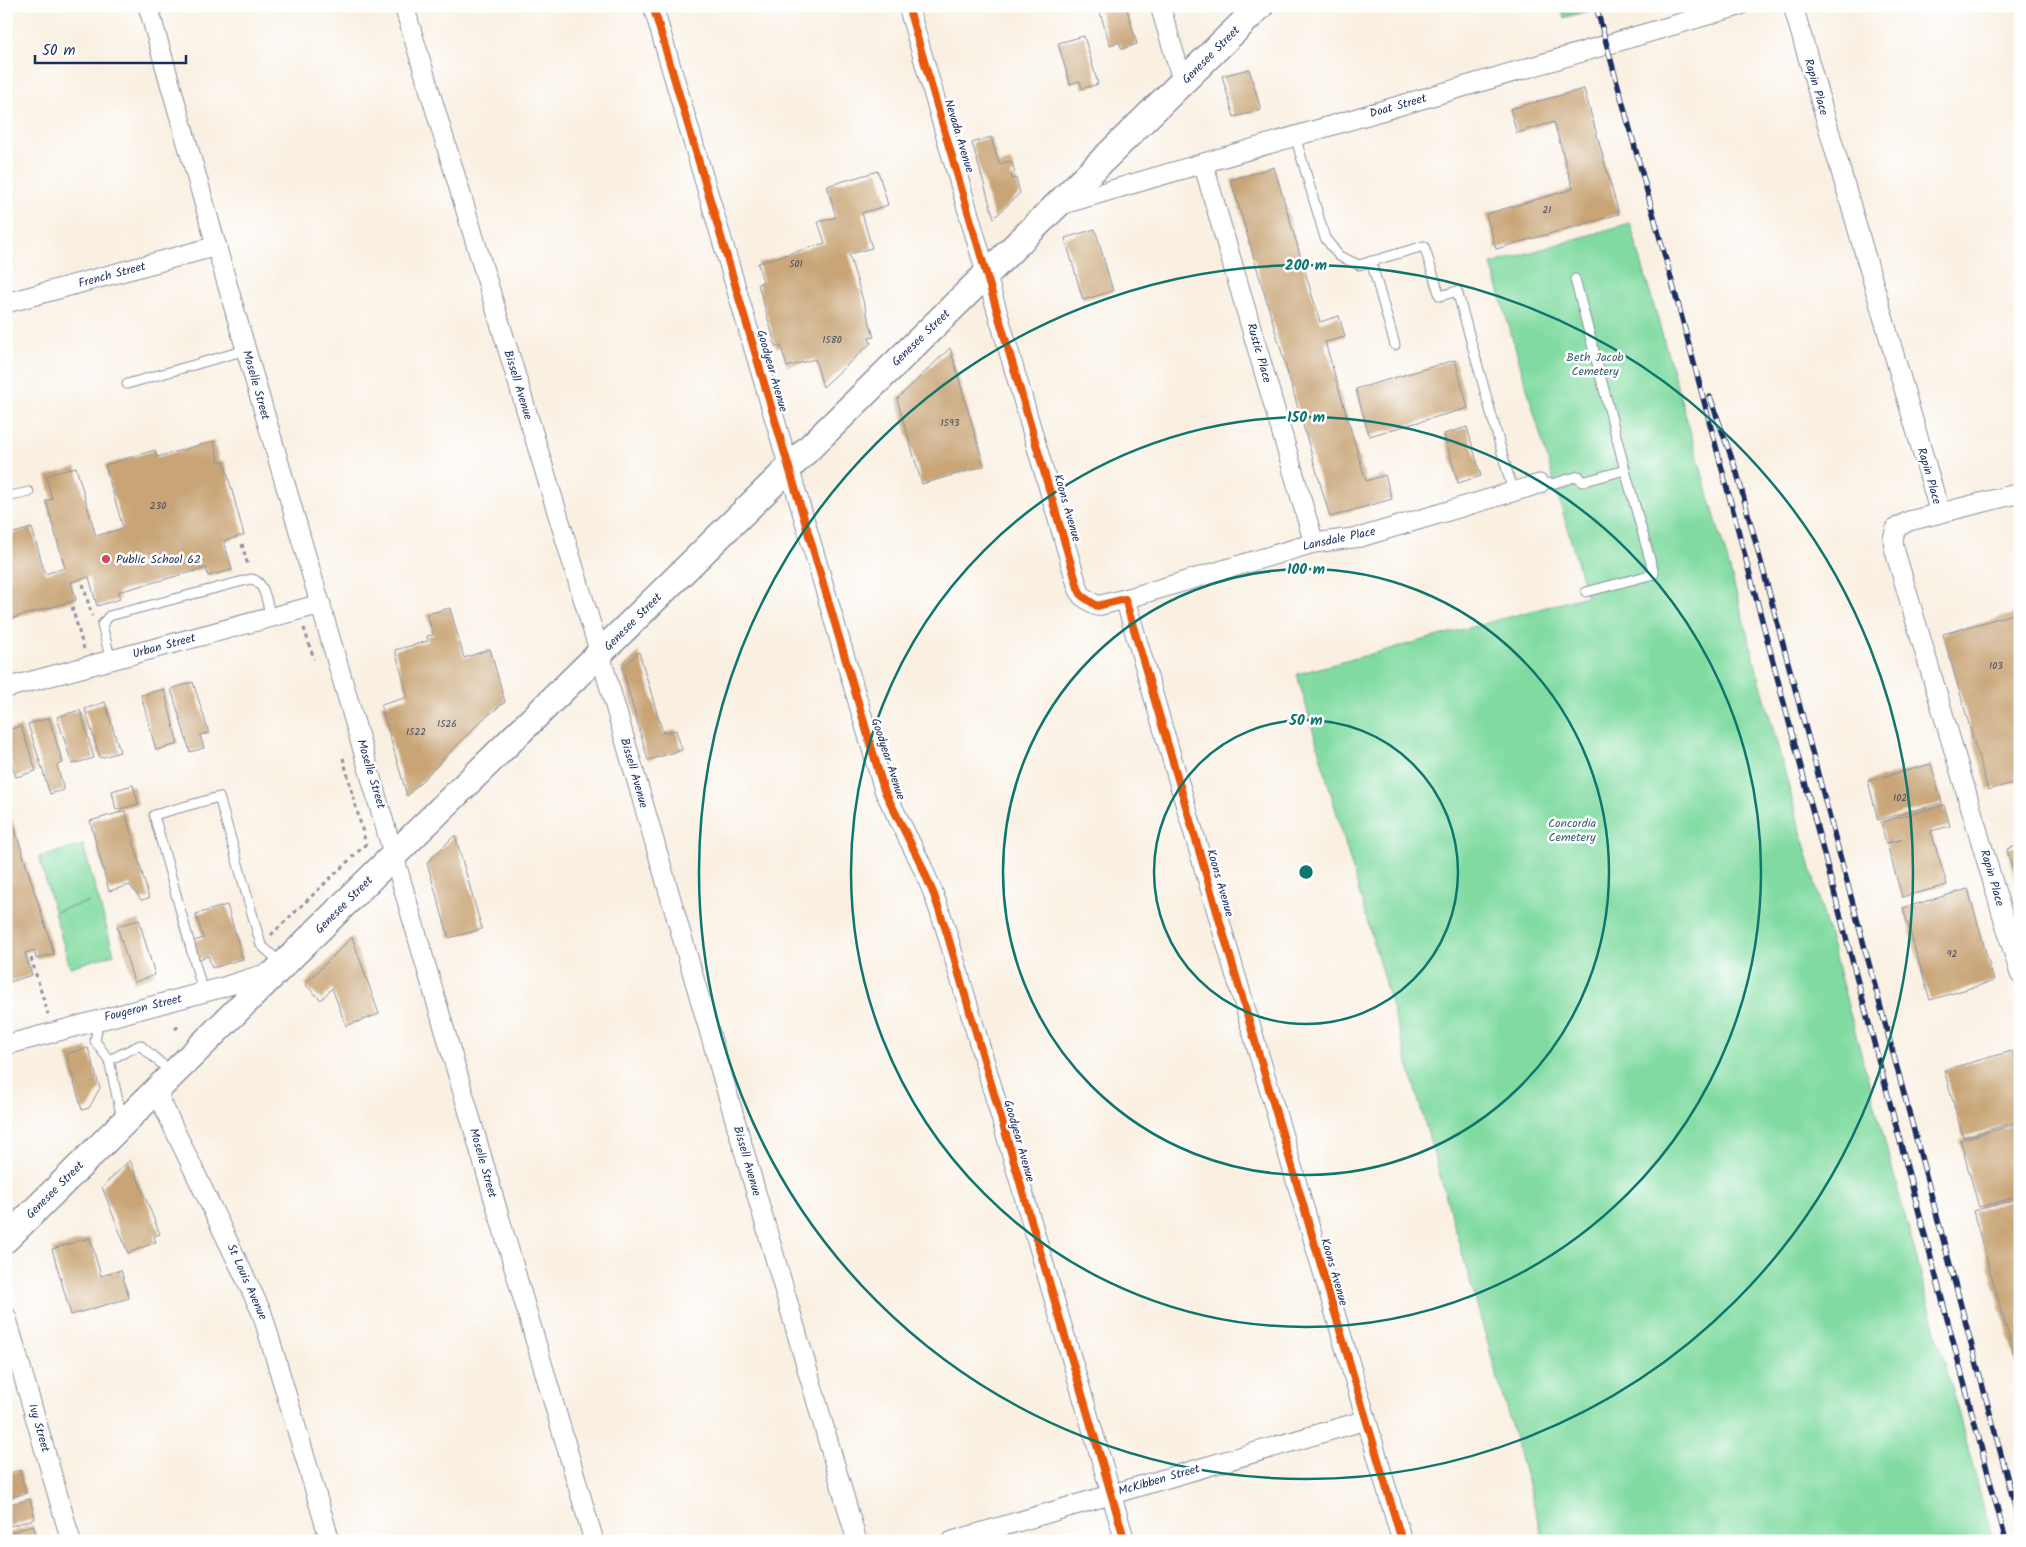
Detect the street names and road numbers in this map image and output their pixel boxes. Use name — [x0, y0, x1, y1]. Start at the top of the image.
street label: Genesee Street — [1178, 21, 1245, 88]
street label: Rapin Place — [1799, 56, 1833, 118]
street label: Doat Street — [1367, 89, 1429, 123]
street label: Nevada Avenue — [939, 97, 979, 176]
street label: French Street — [76, 257, 148, 293]
street label: Genesee Street — [887, 305, 955, 371]
street label: Rustic Place — [1241, 321, 1277, 386]
street label: Goodyear Avenue — [751, 328, 793, 415]
street label: Moselle Street — [237, 348, 275, 423]
street label: Bissell Avenue — [498, 348, 538, 423]
street label: Rapin Place — [1912, 445, 1946, 507]
street label: Koons Avenue — [1048, 472, 1086, 545]
street label: Lansdale Place — [1301, 522, 1378, 556]
street label: Genesee Street — [600, 588, 667, 655]
street label: Urban Street — [130, 628, 198, 664]
street label: Goodyear Avenue — [866, 716, 910, 803]
street label: Bissell Avenue — [615, 736, 653, 811]
street label: Moselle Street — [351, 737, 391, 812]
street label: Koons Avenue — [1201, 847, 1239, 920]
street label: Rapin Place — [1975, 847, 2009, 909]
street label: Genesee Street — [311, 871, 378, 938]
street label: Fougeron Street — [102, 989, 184, 1027]
street label: Goodyear Avenue — [998, 1098, 1040, 1185]
street label: Bissell Avenue — [728, 1124, 766, 1199]
street label: Moselle Street — [464, 1126, 502, 1201]
street label: Genesee Street — [22, 1156, 89, 1223]
street label: Koons Avenue — [1315, 1236, 1353, 1309]
street label: St Louis Avenue — [222, 1241, 273, 1324]
street label: Ivy Street — [23, 1402, 55, 1455]
street label: McKibben Street — [1116, 1459, 1203, 1501]

